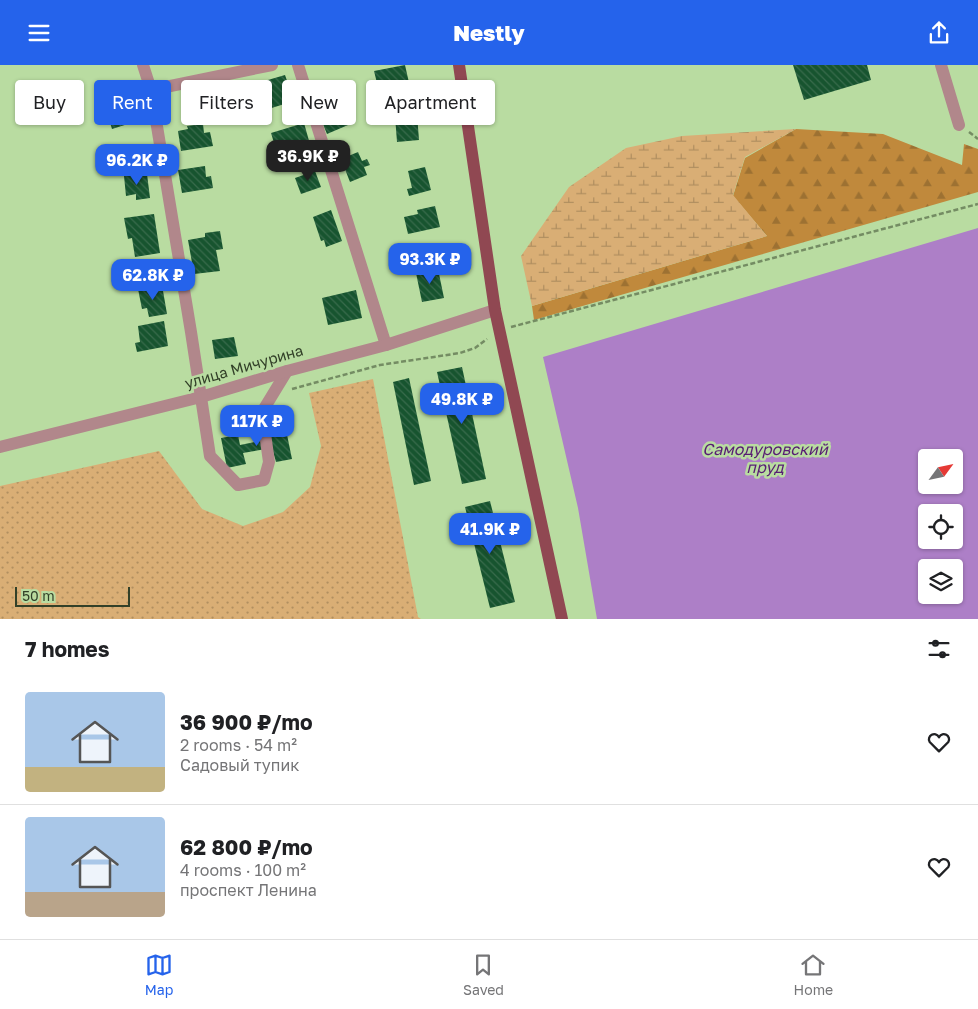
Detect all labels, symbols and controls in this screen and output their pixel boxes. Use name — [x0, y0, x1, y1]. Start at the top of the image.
icon: menu — [25, 19, 53, 47]
text: Nestly — [453, 19, 525, 46]
icon: share — [925, 19, 953, 47]
chip: Buy — [15, 80, 84, 125]
chip: Rent — [94, 80, 171, 125]
chip: Filters — [181, 80, 272, 125]
chip: New — [282, 80, 356, 125]
chip: Apartment — [366, 80, 495, 125]
pin: 36.9K ₽ — [262, 139, 354, 182]
pin: 96.2K ₽ — [91, 143, 183, 186]
text: 36.9K ₽ — [277, 146, 339, 166]
text: 96.2K ₽ — [106, 150, 168, 170]
pin: 93.3K ₽ — [384, 243, 476, 285]
text: 93.3K ₽ — [399, 249, 461, 269]
pin: 62.8K ₽ — [107, 259, 199, 301]
text: 62.8K ₽ — [122, 265, 184, 285]
street label: улица Мичурина — [182, 341, 305, 392]
pin: 49.8K ₽ — [416, 383, 508, 425]
text: 49.8K ₽ — [431, 389, 493, 409]
pin: 117K ₽ — [216, 405, 298, 447]
text: 117K ₽ — [231, 411, 283, 431]
water label: Самодуровский пруд — [702, 439, 829, 477]
north arrow — [918, 449, 962, 494]
map controls — [918, 449, 963, 604]
button: locate — [918, 504, 963, 549]
pin: 41.9K ₽ — [444, 513, 536, 555]
text: 41.9K ₽ — [460, 519, 520, 539]
button: layers — [918, 559, 963, 604]
scale bar — [15, 584, 130, 607]
text: 50 m — [22, 587, 55, 604]
icon: filters — [925, 635, 953, 663]
text: 7 homes — [25, 636, 110, 662]
text: 36 900 ₽/mo — [180, 709, 313, 735]
icon: home — [65, 712, 125, 772]
icon: heart — [925, 728, 953, 756]
text: 2 rooms · 54 m² — [180, 735, 297, 755]
text: Садовый тупик — [180, 755, 299, 775]
text: 62 800 ₽/mo — [180, 834, 313, 860]
icon: home — [65, 837, 125, 897]
icon: heart — [925, 853, 953, 881]
text: 4 rooms · 100 m² — [180, 860, 306, 880]
text: проспект Ленина — [180, 880, 317, 900]
tab: Map — [145, 951, 173, 998]
tab: Saved — [463, 951, 504, 998]
tab: Home — [794, 951, 833, 998]

